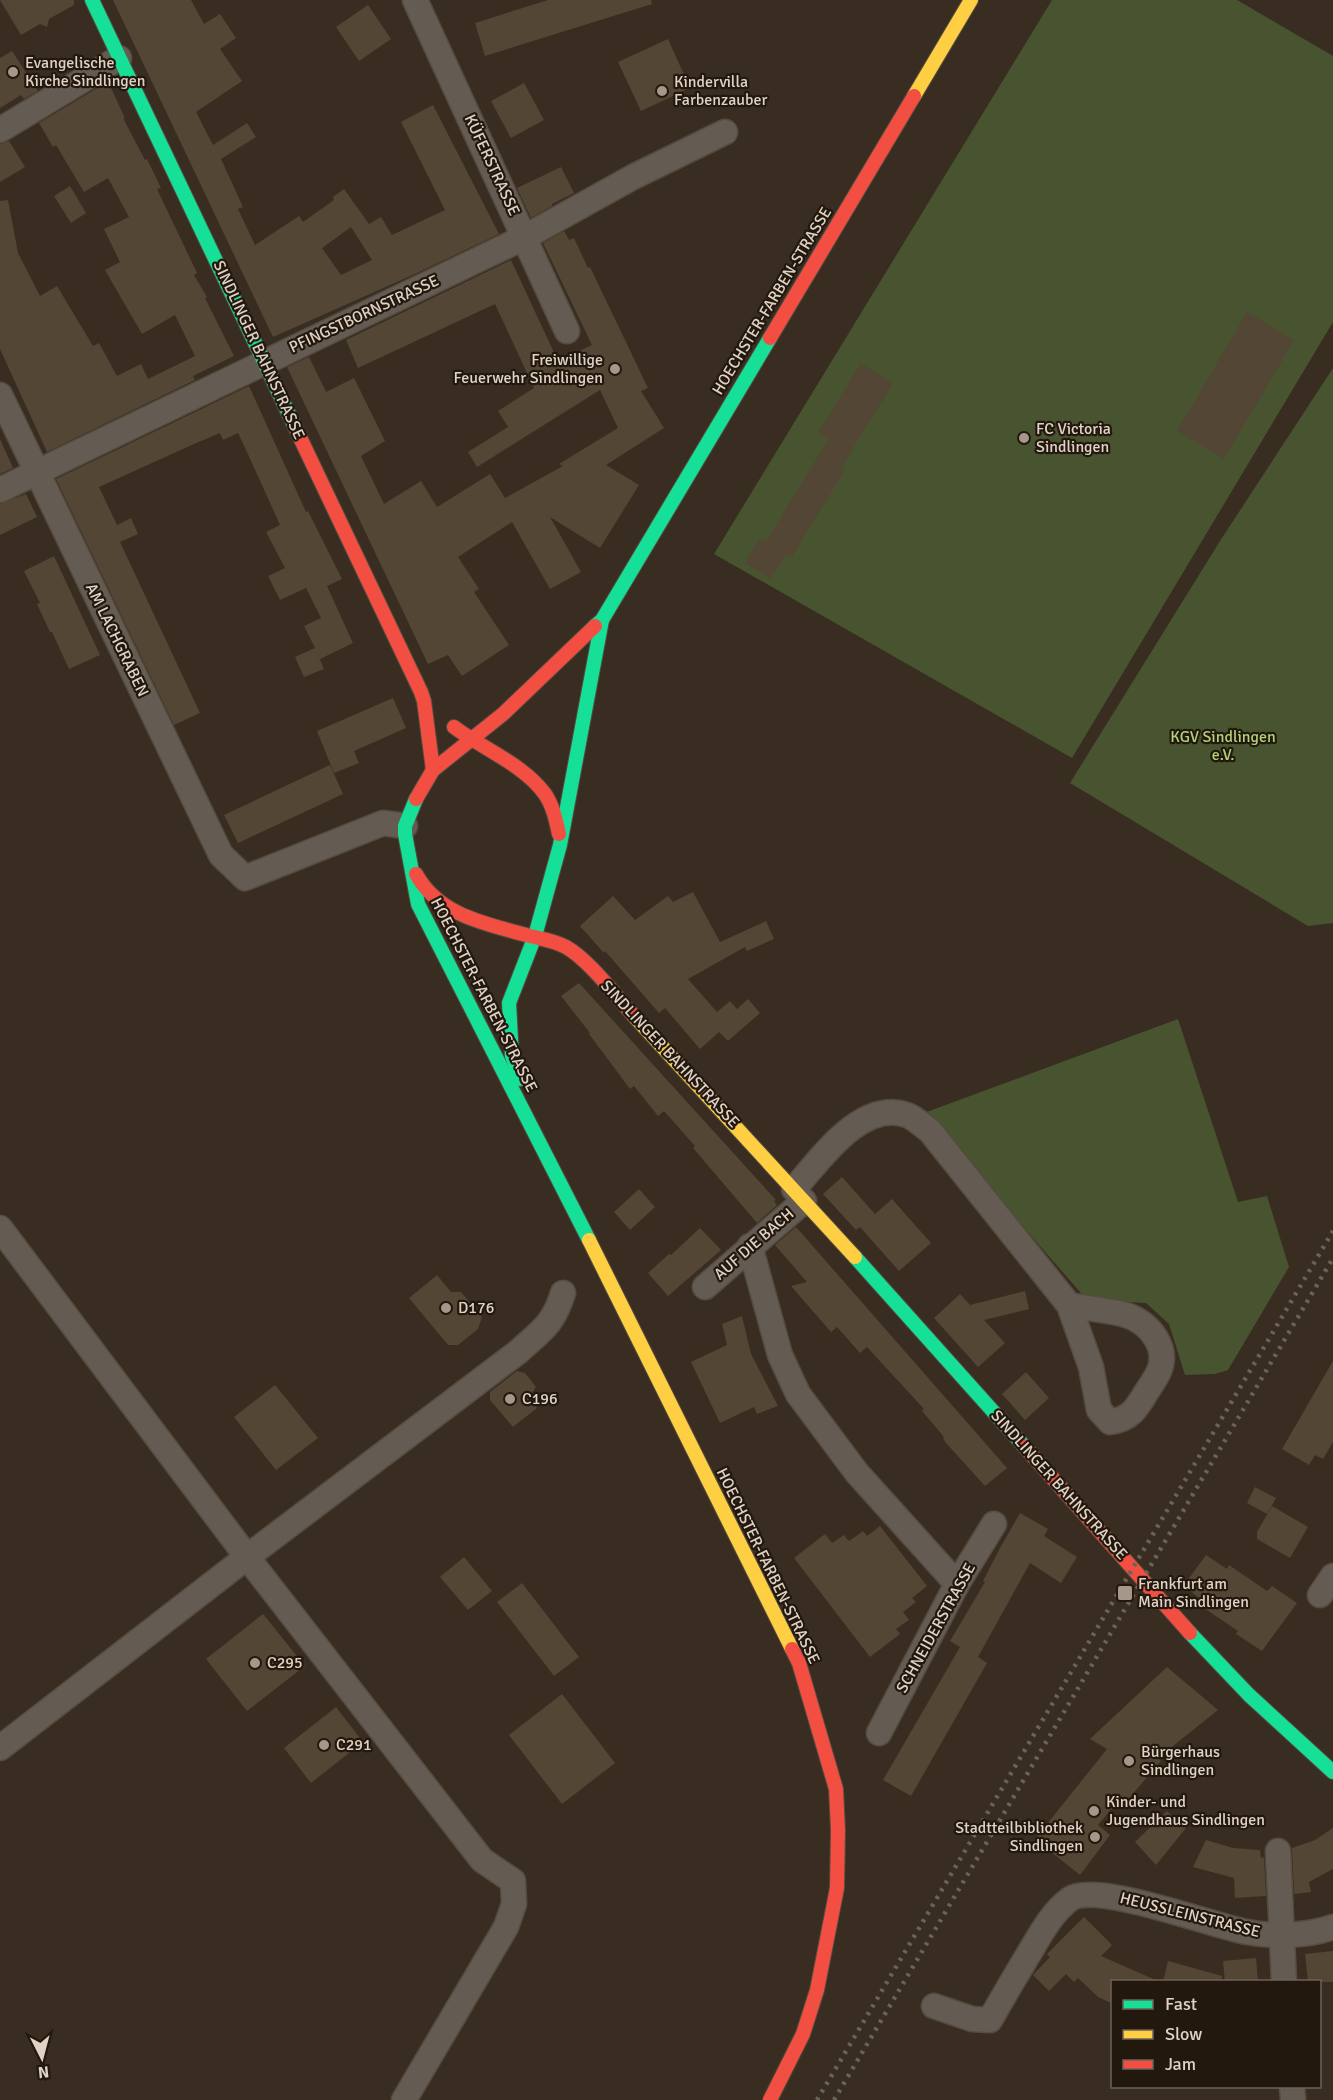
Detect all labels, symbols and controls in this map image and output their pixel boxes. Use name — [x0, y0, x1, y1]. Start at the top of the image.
place label: Evangelische Kirche Sindlingen — [25, 53, 146, 91]
marker: Evangelische Kirche Sindlingen — [6, 65, 20, 79]
place label: Kindervilla Farbenzauber — [674, 72, 767, 110]
marker: Kindervilla Farbenzauber — [655, 84, 669, 98]
street label: KÜFERSTRASSE — [460, 111, 524, 219]
street label: HOECHSTER-FARBEN-STRASSE — [708, 203, 836, 399]
street label: SINDLINGER BAHNSTRASSE — [209, 258, 309, 442]
street label: PFINGSTBORNSTRASSE — [286, 271, 442, 357]
place label: Freiwillige Feuerwehr Sindlingen — [453, 350, 603, 388]
marker: Freiwillige Feuerwehr Sindlingen — [608, 362, 622, 376]
place label: FC Victoria Sindlingen — [1036, 419, 1111, 457]
marker: FC Victoria Sindlingen — [1017, 431, 1031, 445]
street label: AM LACHGRABEN — [81, 580, 153, 700]
park label: KGV Sindlingen e.V. — [1170, 727, 1276, 765]
street label: HOECHSTER-FARBEN-STRASSE — [426, 894, 542, 1096]
street label: SINDLINGER BAHNSTRASSE — [596, 976, 744, 1132]
street label: AUF DIE BACH — [710, 1204, 798, 1284]
place label: D176 — [458, 1298, 494, 1318]
marker: D176 — [439, 1301, 453, 1315]
place label: C196 — [522, 1389, 558, 1409]
marker: C196 — [503, 1392, 517, 1406]
street label: SINDLINGER BAHNSTRASSE — [986, 1406, 1132, 1564]
street label: HOECHSTER-FARBEN-STRASSE — [712, 1465, 824, 1667]
street label: SCHNEIDERSTRASSE — [892, 1560, 980, 1696]
place label: Frankfurt am Main Sindlingen — [1138, 1574, 1249, 1612]
marker: Frankfurt am Main Sindlingen — [1116, 1584, 1134, 1602]
place label: C295 — [267, 1653, 303, 1673]
marker: C295 — [248, 1656, 262, 1670]
place label: C291 — [336, 1735, 372, 1755]
marker: C291 — [317, 1738, 331, 1752]
place label: Bürgerhaus Sindlingen — [1141, 1742, 1220, 1780]
marker: Bürgerhaus Sindlingen — [1122, 1754, 1136, 1768]
place label: Kinder- und Jugendhaus Sindlingen — [1106, 1792, 1265, 1830]
marker: Kinder- und Jugendhaus Sindlingen — [1087, 1804, 1101, 1818]
place label: Stadtteilbibliothek Sindlingen — [955, 1818, 1083, 1856]
marker: Stadtteilbibliothek Sindlingen — [1088, 1830, 1102, 1844]
street label: HEUSSLEINSTRASSE — [1118, 1888, 1262, 1942]
legend — [1111, 1980, 1321, 2088]
text: Fast — [1165, 1993, 1197, 2015]
text: Slow — [1165, 2023, 1202, 2045]
north arrow — [12, 2028, 72, 2088]
text: Jam — [1165, 2053, 1196, 2075]
text: N — [37, 2061, 50, 2082]

